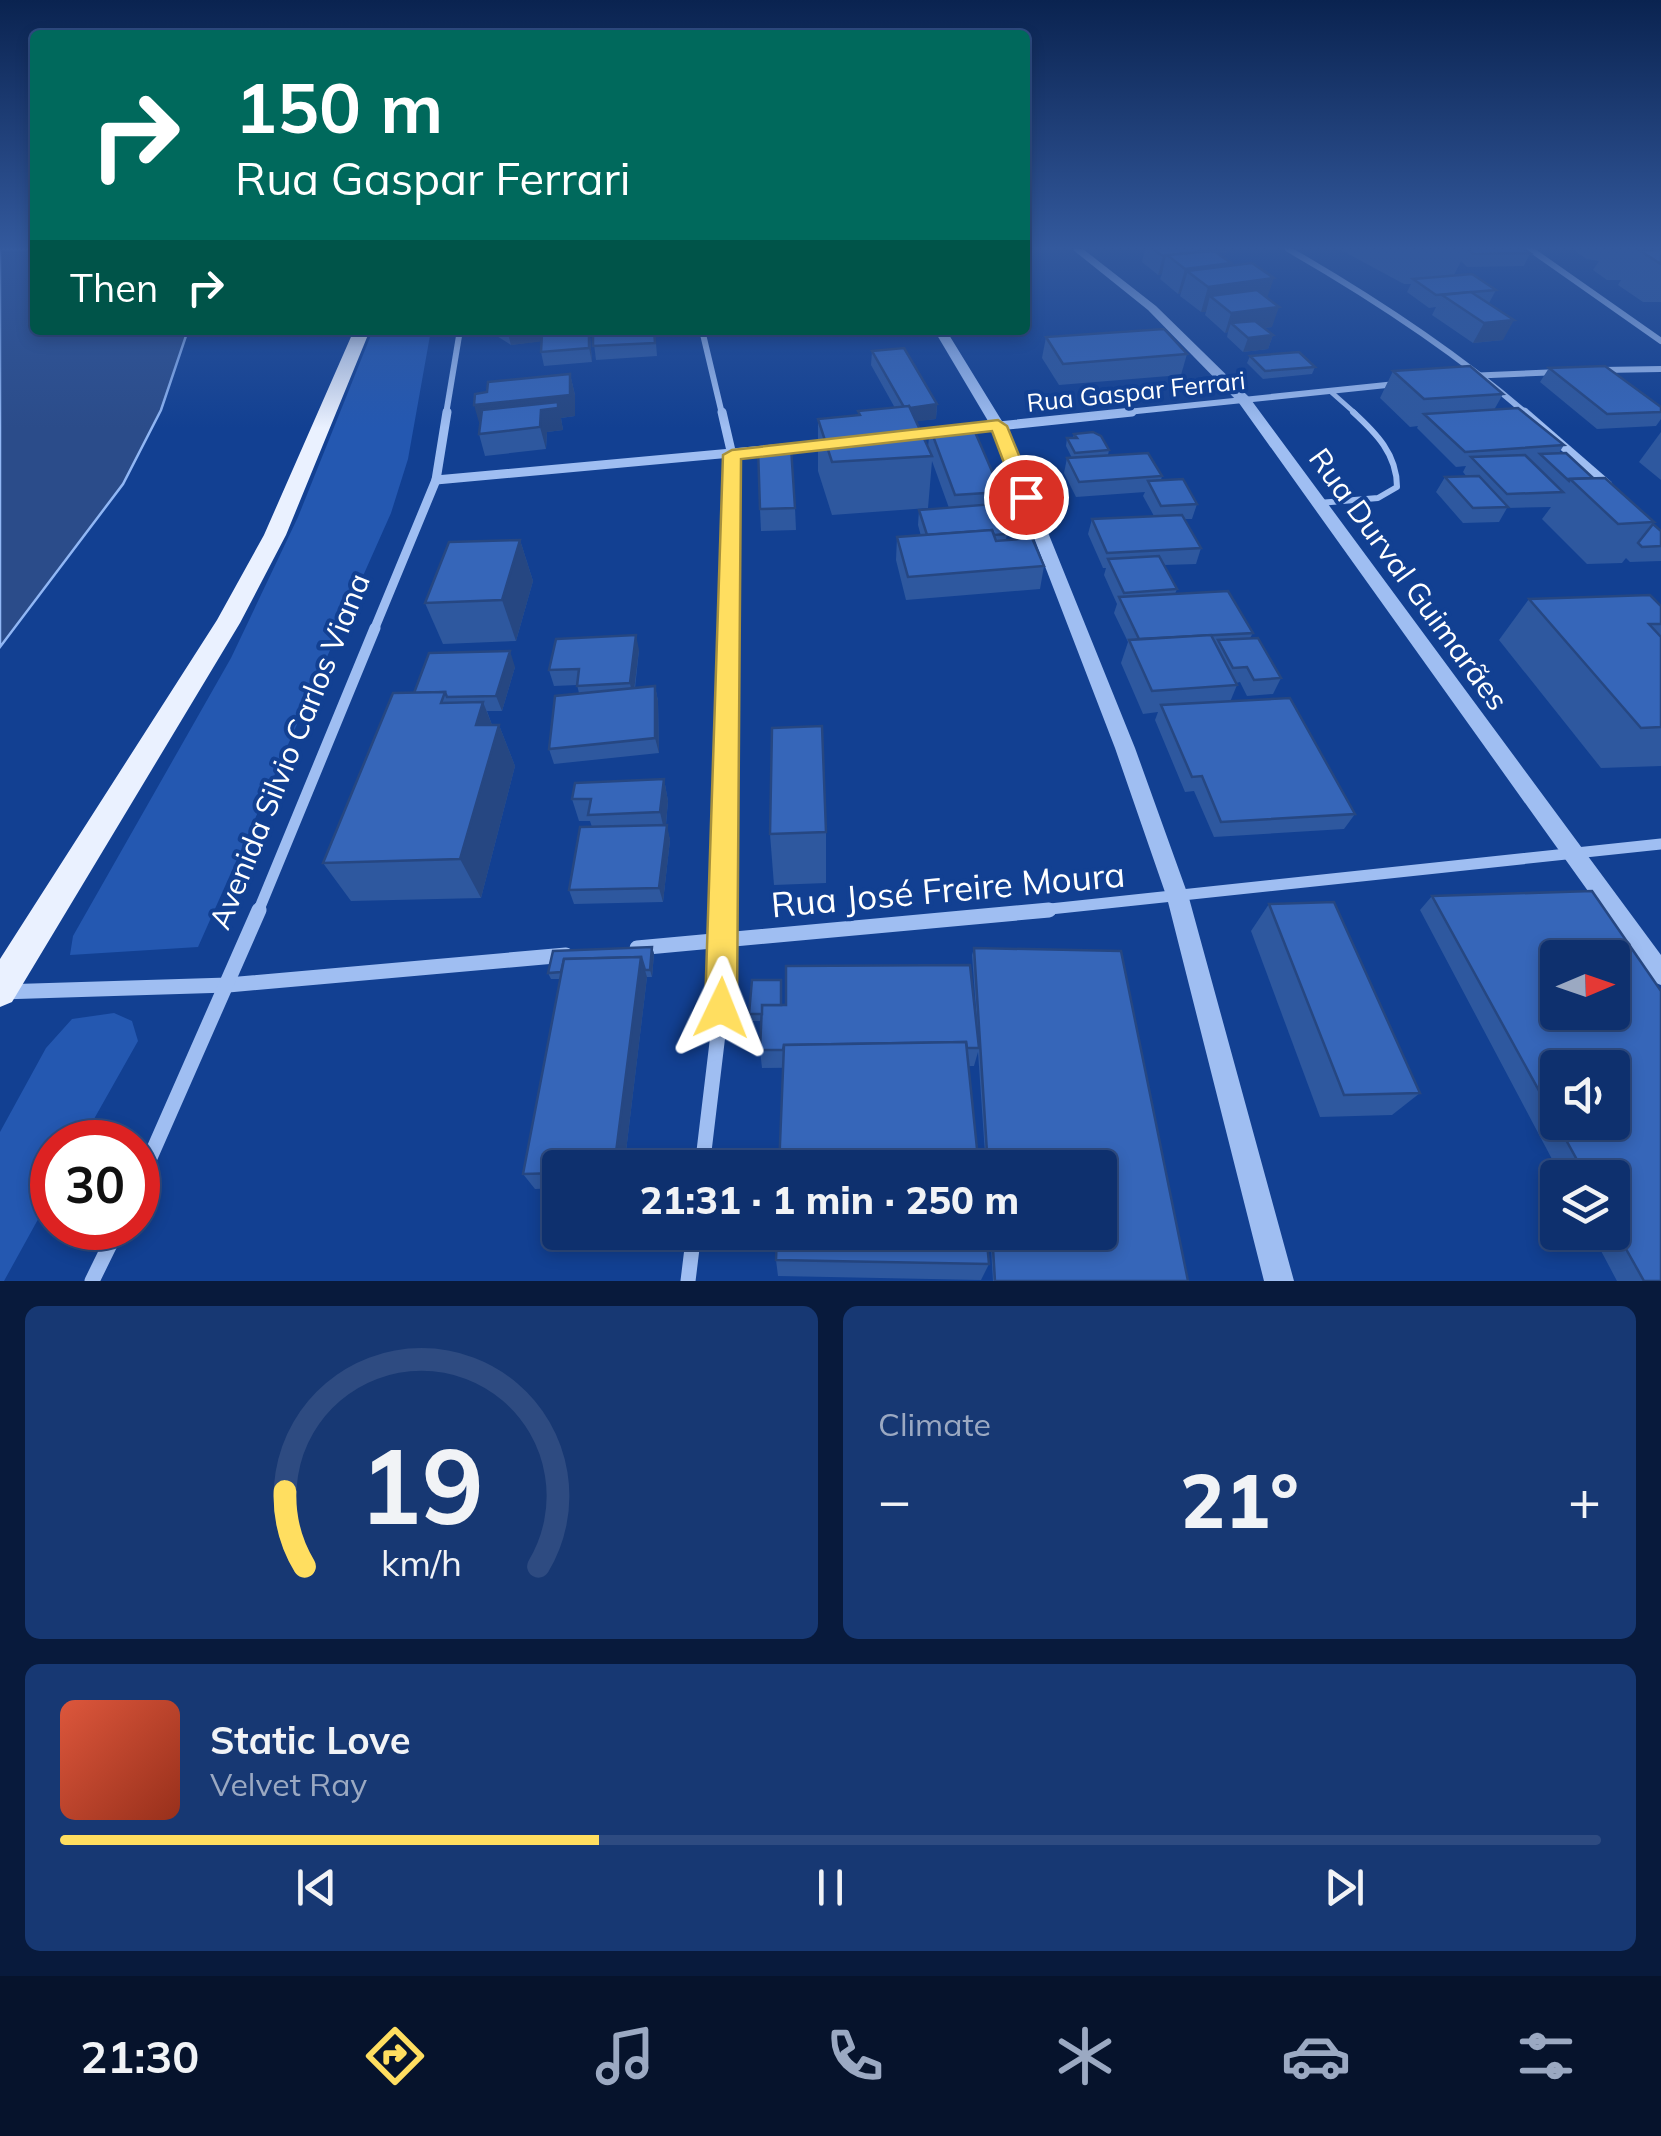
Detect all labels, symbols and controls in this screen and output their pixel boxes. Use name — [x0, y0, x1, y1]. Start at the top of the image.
text: 150 m — [235, 63, 443, 151]
icon: right — [70, 70, 200, 200]
text: Rua Gaspar Ferrari — [235, 150, 631, 206]
icon: right — [178, 260, 233, 315]
text: Then — [70, 264, 158, 312]
street label: Rua Gaspar Ferrari — [1025, 364, 1247, 418]
street label: Rua Durval Guimarães — [1301, 440, 1517, 718]
pin — [984, 455, 1069, 540]
icon: arrive — [999, 470, 1054, 525]
street label: Avenida Silvio Carlos Viana — [200, 568, 378, 934]
street label: Rua José Freire Moura — [769, 852, 1127, 926]
north arrow — [1540, 940, 1630, 1030]
map controls — [1540, 940, 1630, 1250]
position arrow — [669, 956, 773, 1060]
button: sound — [1540, 1050, 1630, 1140]
speed limit sign: 30 — [30, 1120, 160, 1250]
button: layers — [1540, 1160, 1630, 1250]
text: 21:31 · 1 min · 250 m — [640, 1176, 1019, 1224]
text: Climate — [878, 1404, 991, 1444]
text: 19 — [359, 1419, 484, 1550]
text: 21° — [1180, 1453, 1299, 1547]
text: − — [878, 1465, 911, 1534]
text: + — [1568, 1465, 1601, 1534]
text: km/h — [381, 1540, 462, 1585]
text: Static Love — [210, 1716, 411, 1764]
text: Velvet Ray — [210, 1764, 367, 1804]
icon: previous — [289, 1860, 344, 1915]
icon: pause — [803, 1860, 858, 1915]
icon: next — [1317, 1860, 1372, 1915]
icon: directions — [360, 2021, 430, 2091]
icon: music — [590, 2021, 660, 2091]
icon: phone — [820, 2021, 890, 2091]
icon: climate — [1050, 2021, 1120, 2091]
icon: car — [1281, 2021, 1351, 2091]
icon: filters — [1511, 2021, 1581, 2091]
text: 21:30 — [80, 2028, 199, 2084]

